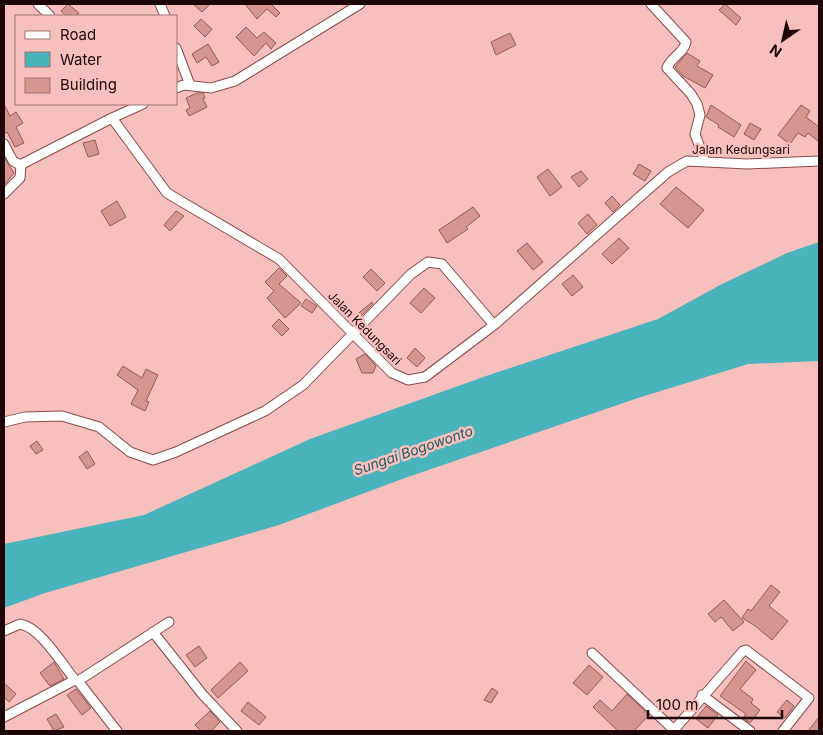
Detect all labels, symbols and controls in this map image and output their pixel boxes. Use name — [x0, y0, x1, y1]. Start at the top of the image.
legend — [15, 15, 178, 105]
north arrow — [758, 15, 808, 65]
text: Road — [60, 25, 96, 44]
text: N — [766, 41, 785, 61]
text: Water — [60, 50, 102, 69]
text: Building — [60, 75, 117, 94]
street label: Jalan Kedungsari — [692, 142, 790, 157]
street label: Jalan Kedungsari — [325, 288, 405, 368]
water label: Sungai Bogowonto — [351, 422, 475, 478]
scale bar — [648, 688, 782, 720]
text: 100 m — [656, 695, 698, 714]

